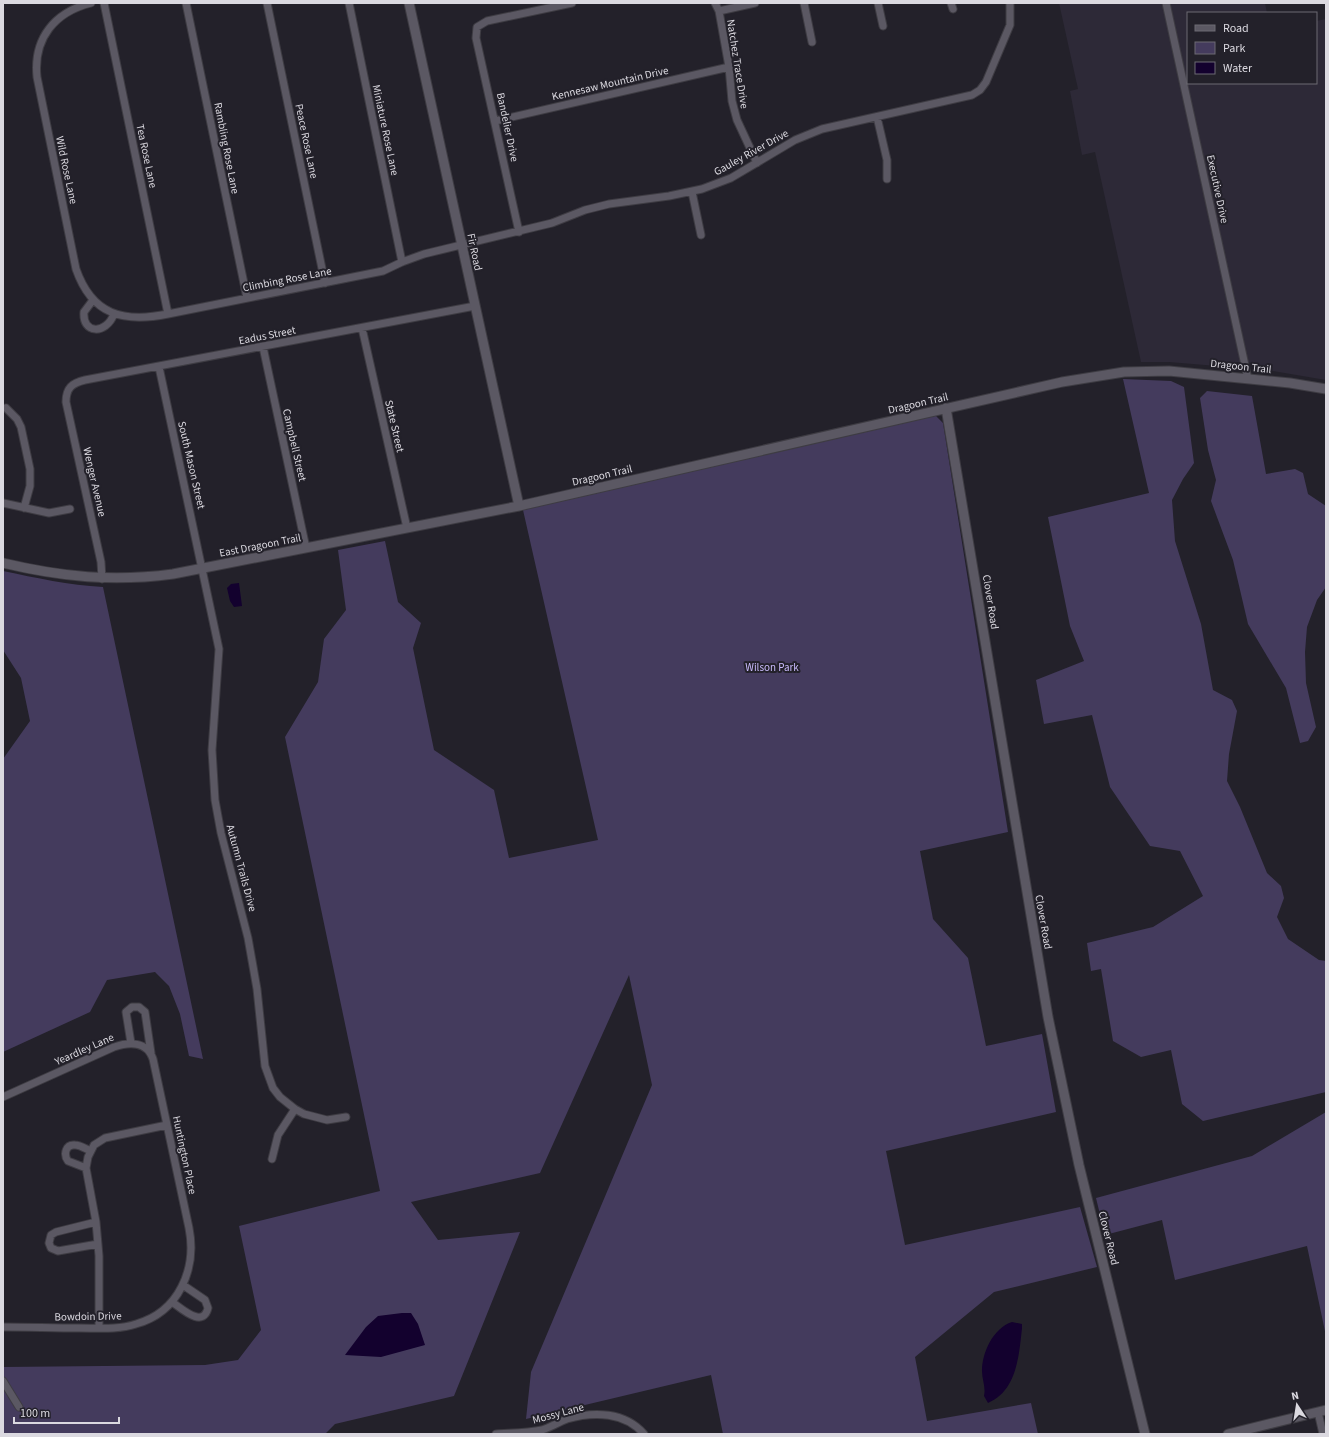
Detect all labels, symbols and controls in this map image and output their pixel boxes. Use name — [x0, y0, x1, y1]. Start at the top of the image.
legend — [1187, 12, 1317, 84]
street label: Natchez Trace Drive — [723, 18, 752, 110]
text: Road — [1223, 20, 1249, 37]
text: Park — [1223, 40, 1245, 57]
text: Water — [1223, 60, 1253, 77]
street label: Kennesaw Mountain Drive — [550, 63, 670, 104]
street label: Miniature Rose Lane — [369, 83, 403, 177]
street label: Bandelier Drive — [493, 91, 522, 164]
street label: Rambling Rose Lane — [210, 101, 243, 196]
street label: Peace Rose Lane — [291, 102, 322, 180]
street label: Tea Rose Lane — [132, 123, 161, 190]
street label: Gauley River Drive — [711, 125, 792, 179]
street label: Wild Rose Lane — [52, 135, 81, 206]
street label: Executive Drive — [1203, 153, 1232, 225]
street label: Fir Road — [463, 232, 486, 272]
street label: Climbing Rose Lane — [241, 263, 333, 295]
street label: Eadus Street — [237, 323, 297, 348]
street label: Dragoon Trail — [1210, 356, 1272, 377]
street label: Dragoon Trail — [887, 389, 950, 418]
street label: State Street — [381, 398, 408, 454]
street label: Campbell Street — [279, 407, 310, 483]
street label: South Mason Street — [174, 420, 209, 511]
street label: Wenger Avenue — [79, 446, 110, 519]
street label: Dragoon Trail — [571, 461, 634, 490]
street label: East Dragoon Trail — [218, 530, 302, 561]
street label: Clover Road — [979, 574, 1002, 631]
park label: Wilson Park — [745, 660, 799, 675]
street label: Autumn Trails Drive — [223, 823, 260, 914]
street label: Clover Road — [1031, 894, 1056, 951]
street label: Yeardley Lane — [51, 1029, 117, 1070]
street label: Huntington Place — [169, 1115, 200, 1196]
street label: Clover Road — [1095, 1210, 1122, 1267]
street label: Bowdoin Drive — [54, 1308, 122, 1325]
north arrow — [1277, 1385, 1317, 1425]
text: N — [1290, 1388, 1300, 1404]
scale bar — [14, 1399, 119, 1425]
street label: Mossy Lane — [531, 1399, 586, 1428]
text: 100 m — [20, 1405, 50, 1422]

